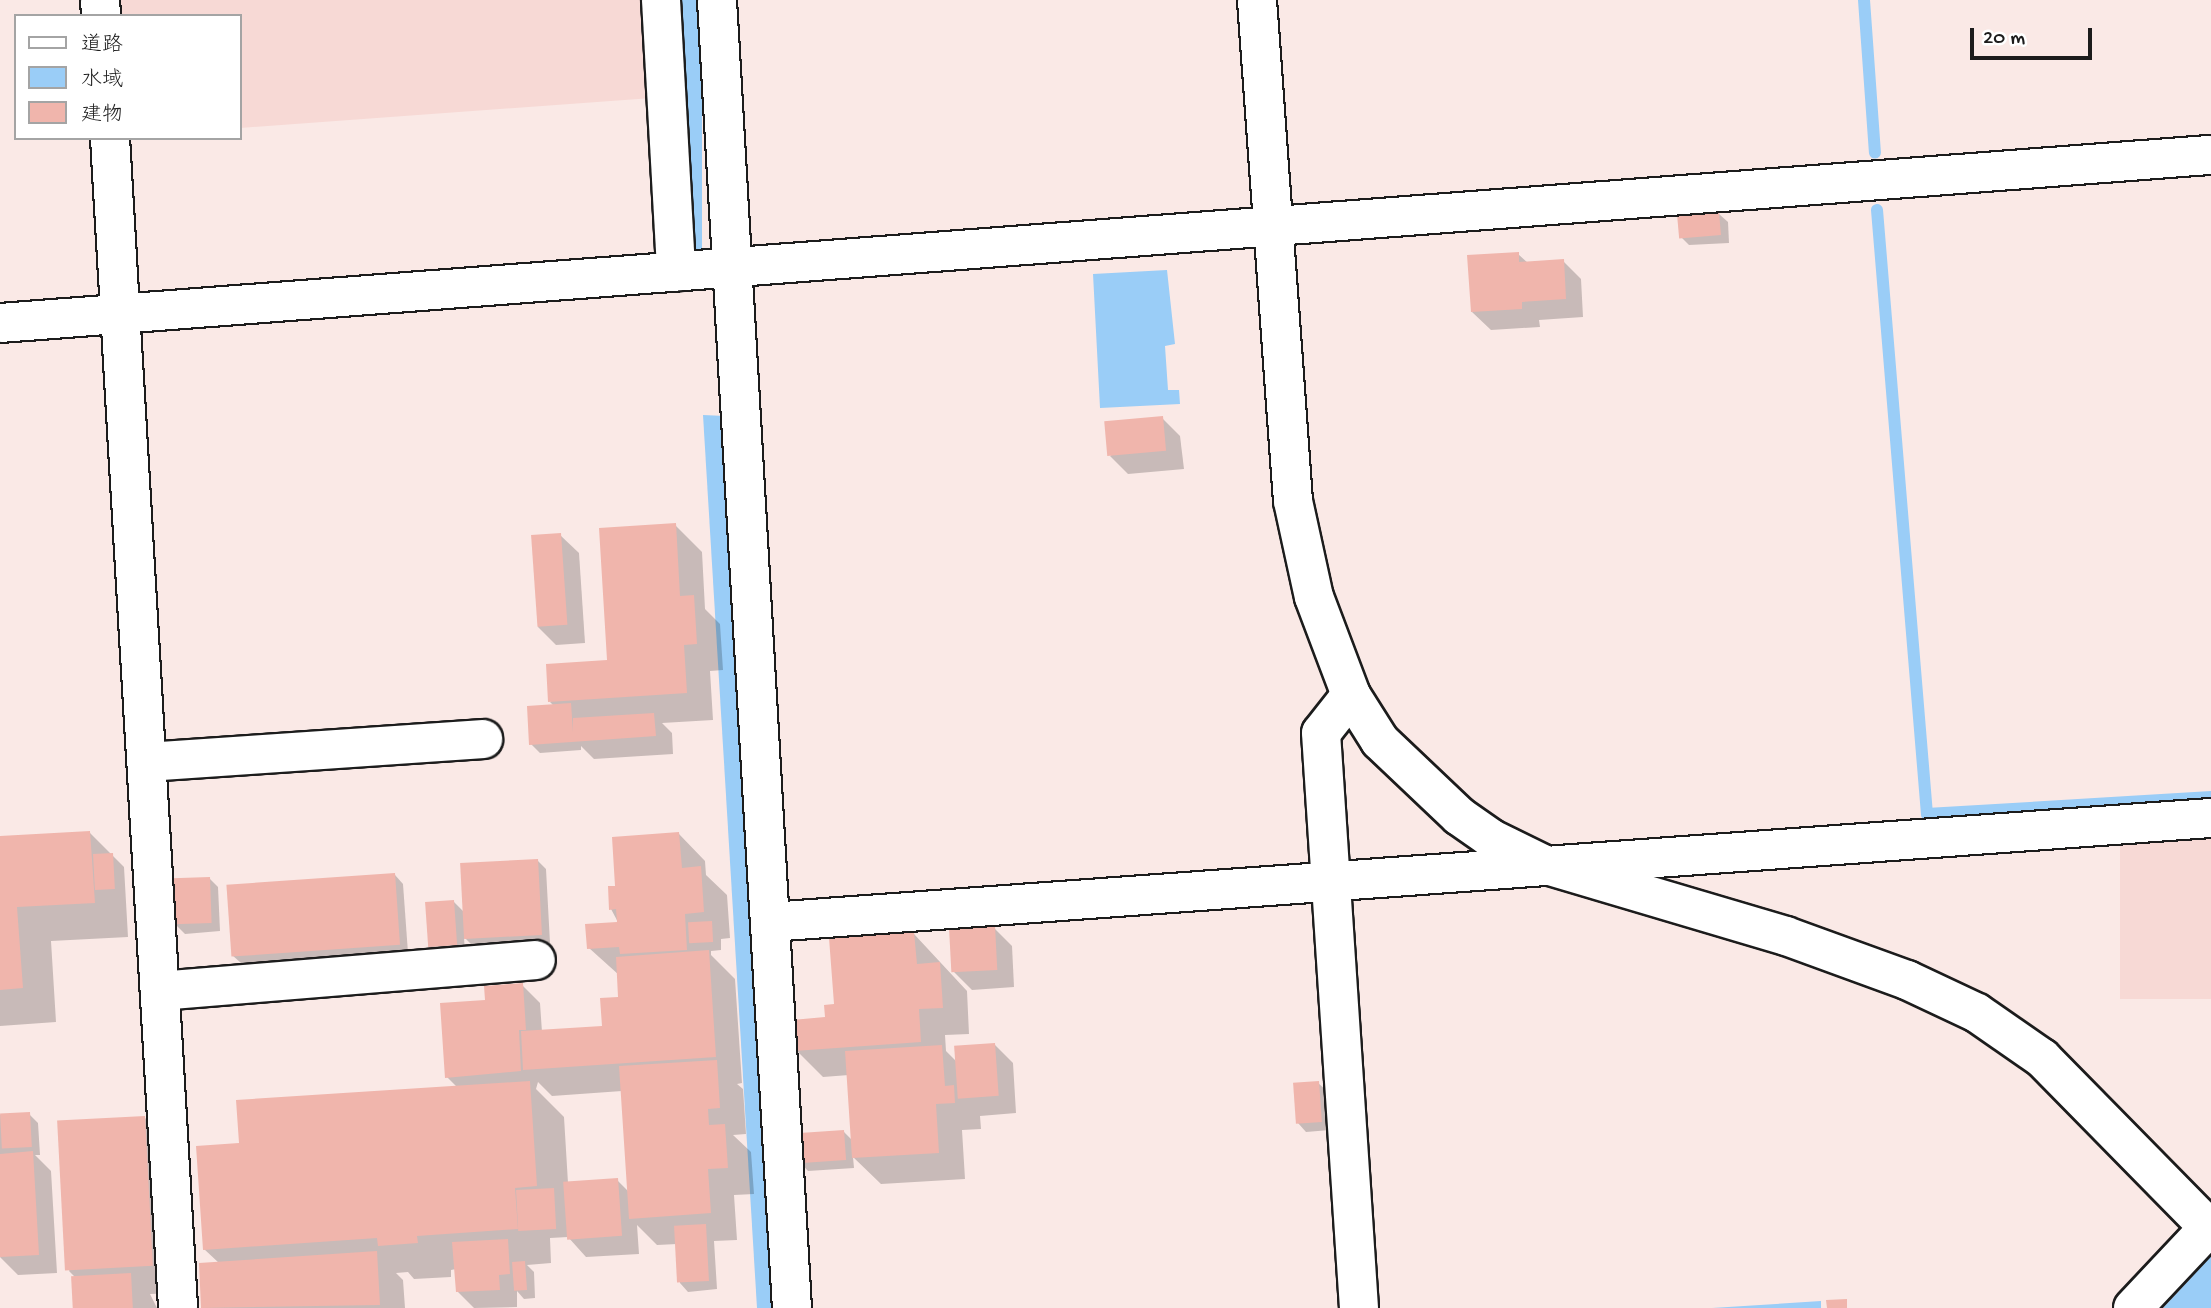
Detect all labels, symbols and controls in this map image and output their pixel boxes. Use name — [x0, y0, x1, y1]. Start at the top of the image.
legend — [14, 14, 242, 140]
scale bar — [1973, 14, 2096, 58]
text: 20 m — [1983, 27, 2025, 52]
text: 道路 — [81, 34, 123, 59]
text: 水域 — [81, 69, 123, 94]
text: 建物 — [81, 104, 123, 129]

